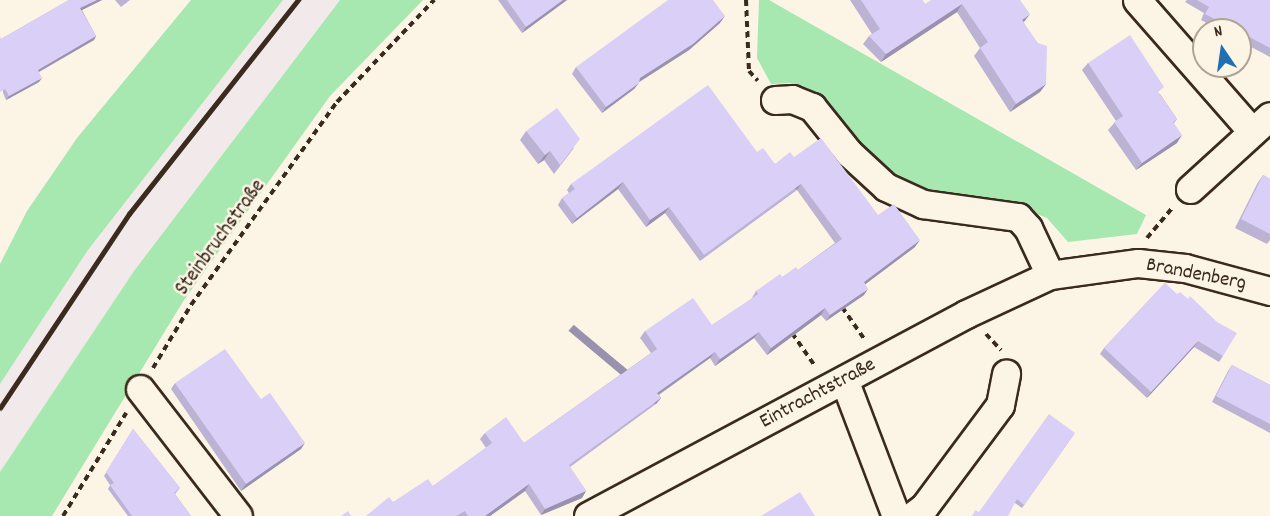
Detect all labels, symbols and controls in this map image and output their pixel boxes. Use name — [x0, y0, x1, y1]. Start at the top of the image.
north arrow — [1192, 18, 1252, 78]
text: N — [1212, 20, 1225, 44]
street label: Steinbruchstraße — [170, 175, 272, 301]
street label: Brandenberg — [1144, 253, 1248, 297]
street label: Eintrachtstraße — [756, 353, 880, 435]

